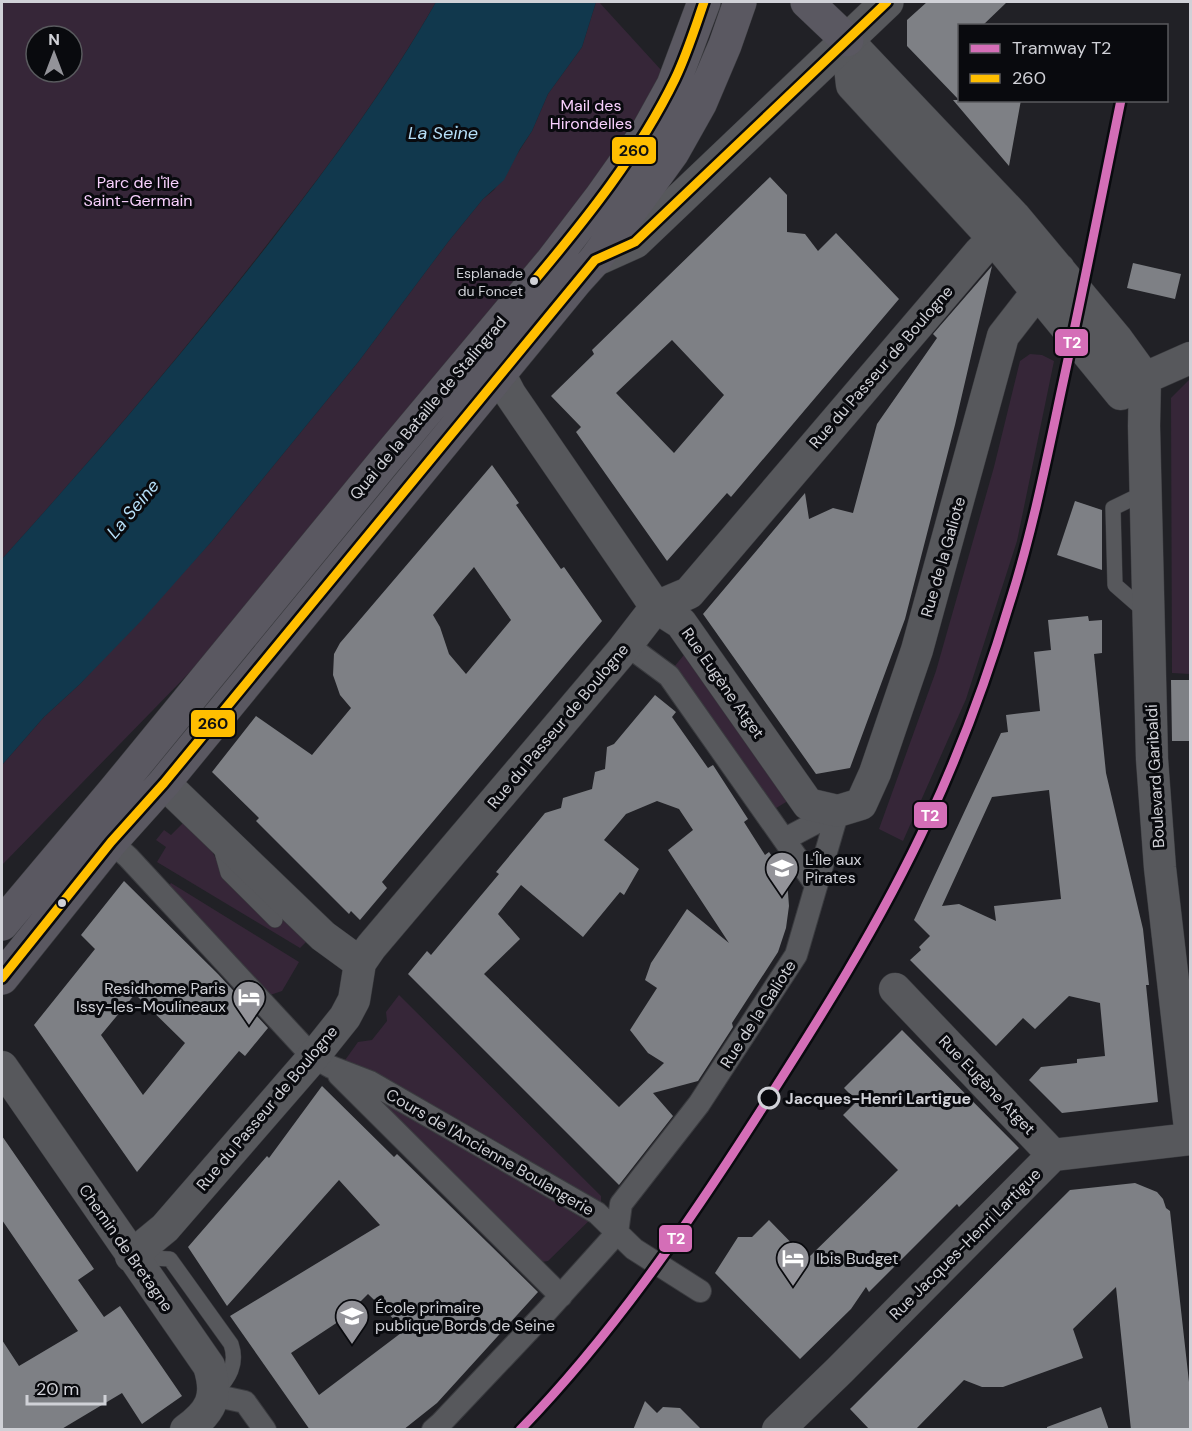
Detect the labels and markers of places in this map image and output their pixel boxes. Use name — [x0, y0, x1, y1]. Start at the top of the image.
place label: Esplanade du Foncet — [456, 264, 523, 300]
marker: Esplanade du Foncet — [528, 275, 540, 287]
place label: L'Île aux Pirates — [805, 849, 862, 888]
school or university icon: L'Île aux Pirates — [764, 850, 800, 897]
unlabelled marker — [56, 897, 68, 909]
place label: Residhome Paris Issy-les-Moulineaux — [76, 978, 226, 1017]
hotel icon: Residhome Paris Issy-les-Moulineaux — [231, 979, 267, 1026]
marker: Jacques-Henri Lartigue — [758, 1087, 780, 1109]
place label: Jacques-Henri Lartigue — [785, 1088, 971, 1109]
hotel icon: Ibis Budget — [775, 1240, 811, 1287]
place label: Ibis Budget — [816, 1248, 898, 1269]
place label: École primaire publique Bords de Seine — [375, 1297, 555, 1336]
school or university icon: École primaire publique Bords de Seine — [334, 1298, 370, 1345]

